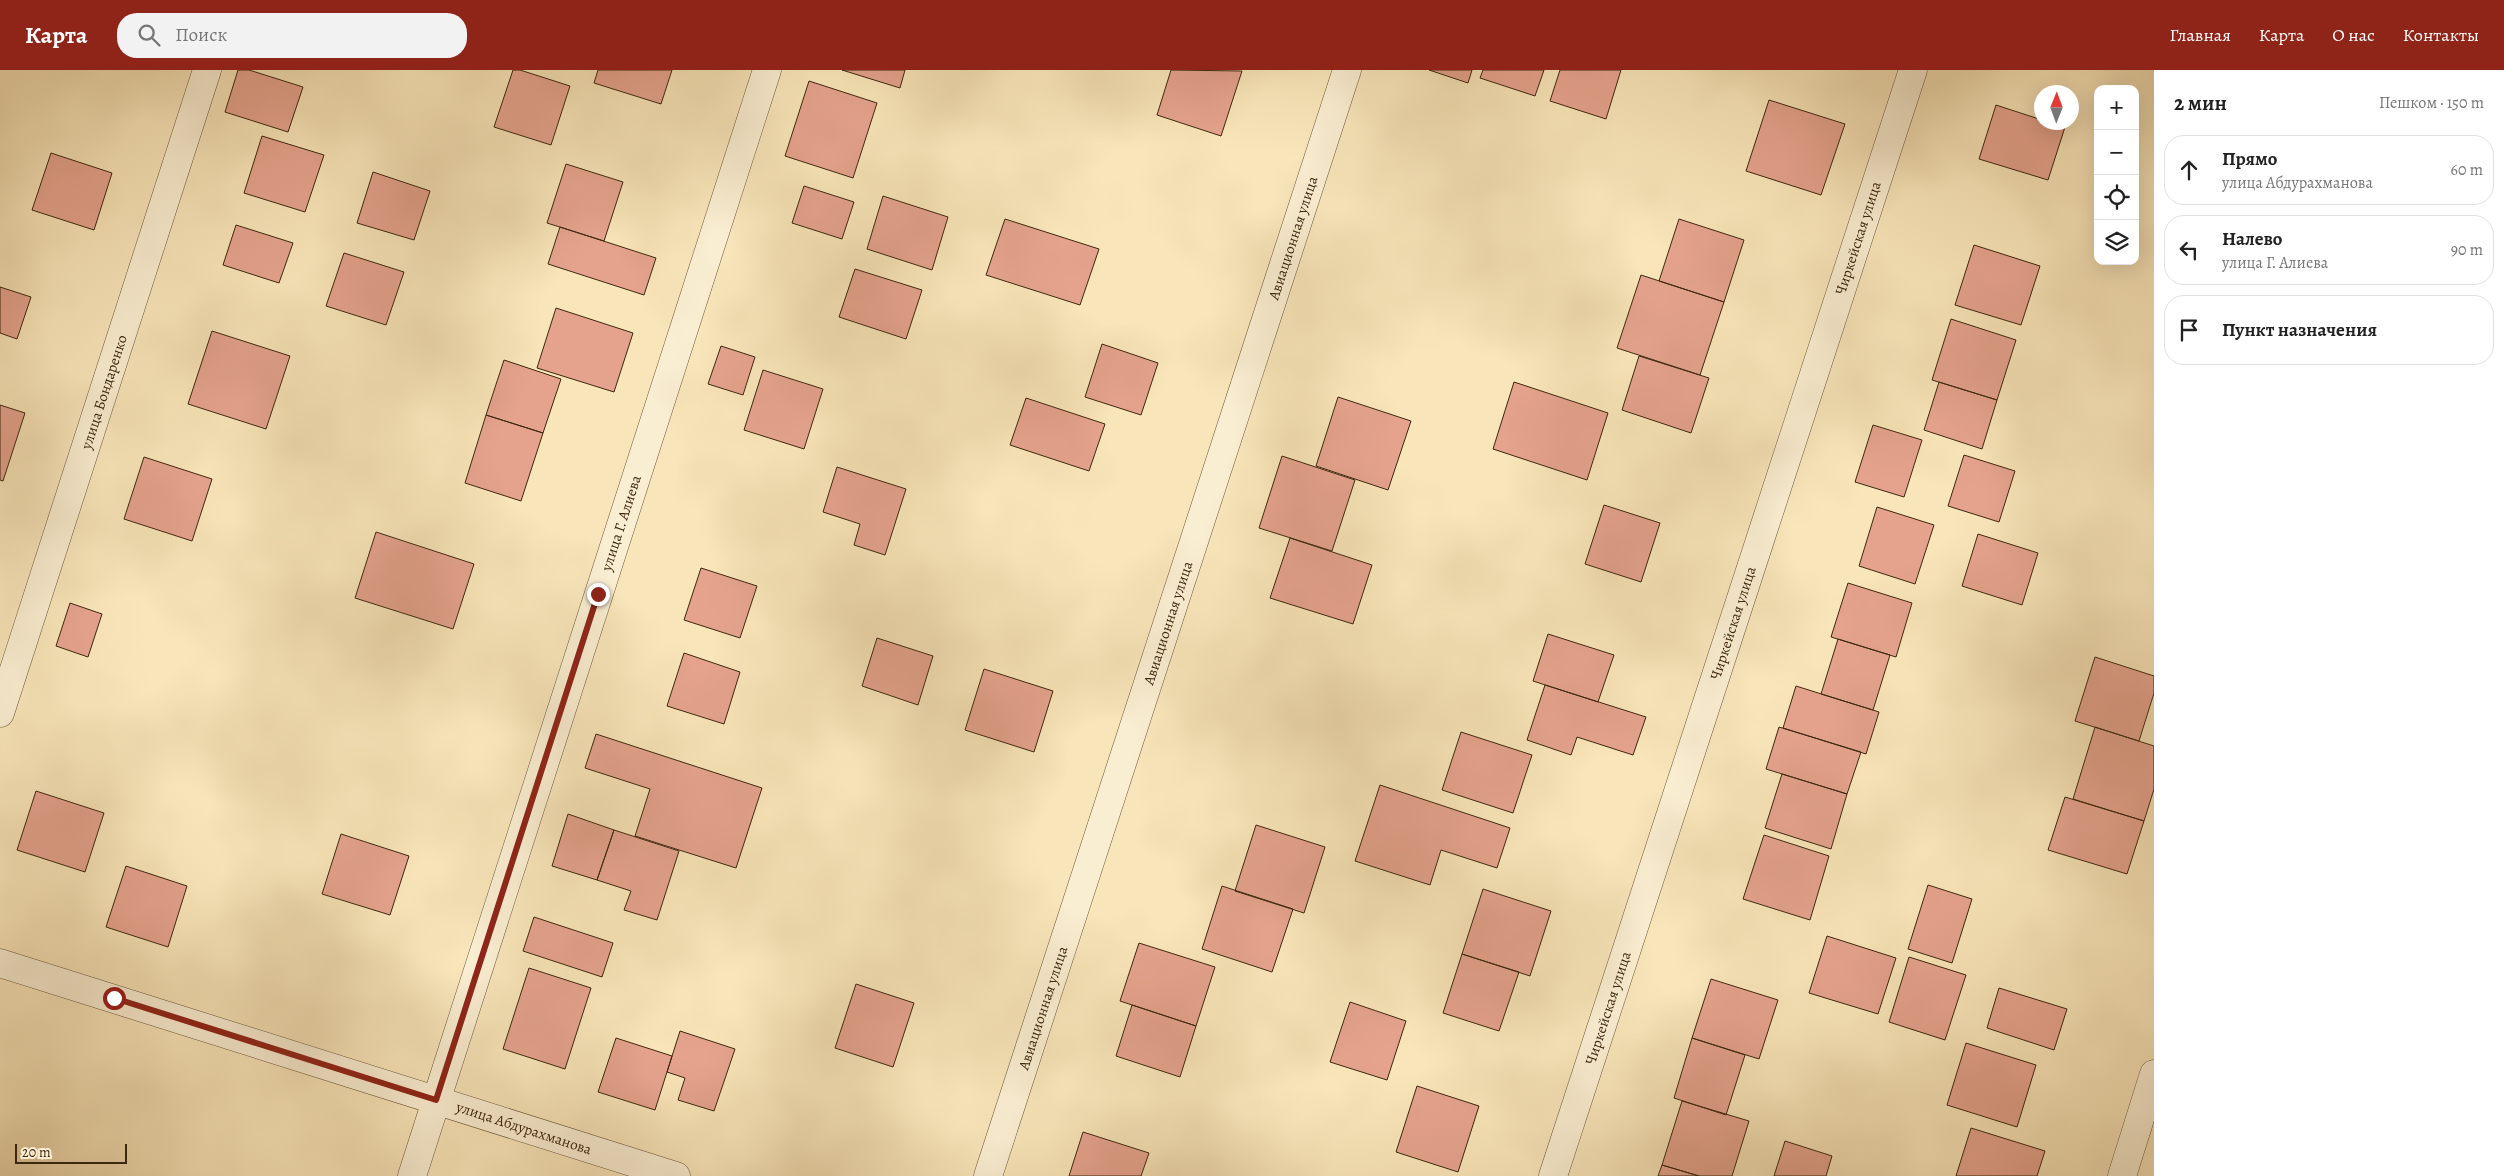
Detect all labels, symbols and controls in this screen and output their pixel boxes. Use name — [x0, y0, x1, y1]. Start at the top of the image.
search box — [117, 13, 467, 58]
text: Карта — [25, 19, 87, 51]
icon: search — [135, 21, 163, 49]
text: Поиск — [175, 22, 227, 48]
text: Главная — [2170, 23, 2231, 47]
text: Карта — [2259, 23, 2304, 47]
text: О нас — [2332, 23, 2375, 47]
text: Контакты — [2403, 23, 2479, 47]
north arrow — [2034, 85, 2079, 130]
map controls — [2094, 85, 2139, 265]
button: + — [2094, 85, 2139, 130]
text: 2 мин — [2174, 89, 2227, 117]
text: Пешком · 150 m — [2379, 92, 2484, 114]
button: − — [2094, 130, 2139, 175]
text: Прямо — [2222, 146, 2277, 172]
icon: ahead — [2175, 156, 2203, 184]
text: 60 m — [2451, 159, 2483, 181]
text: улица Абдурахманова — [2222, 172, 2373, 194]
street label: Авиационная улица — [1263, 174, 1322, 303]
button: locate — [2094, 175, 2139, 220]
street label: Чиркейская улица — [1830, 179, 1886, 297]
button: layers — [2094, 220, 2139, 265]
text: Налево — [2222, 226, 2282, 252]
icon: left — [2175, 236, 2203, 264]
text: 90 m — [2451, 239, 2483, 261]
text: улица Г. Алиева — [2222, 252, 2328, 274]
icon: arrive — [2175, 316, 2203, 344]
text: Пункт назначения — [2222, 317, 2377, 343]
street label: улица Бондаренко — [76, 332, 132, 453]
street label: улица Г. Алиева — [596, 472, 646, 574]
street label: Авиационная улица — [1138, 559, 1197, 688]
street label: Чиркейская улица — [1705, 564, 1761, 682]
route end — [587, 583, 610, 606]
street label: Авиационная улица — [1013, 944, 1072, 1073]
street label: Чиркейская улица — [1580, 949, 1636, 1067]
route start — [103, 987, 126, 1010]
street label: улица Абдурахманова — [453, 1096, 594, 1159]
scale bar — [15, 1141, 128, 1164]
text: 20 m — [22, 1143, 51, 1162]

